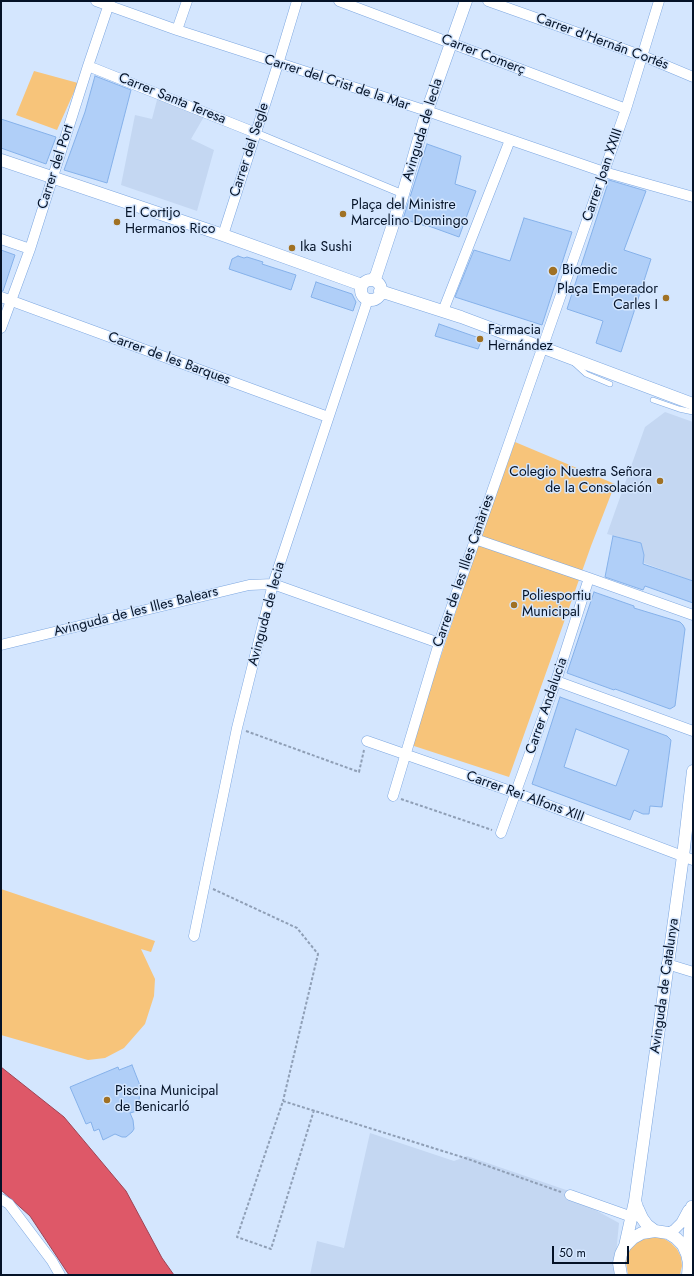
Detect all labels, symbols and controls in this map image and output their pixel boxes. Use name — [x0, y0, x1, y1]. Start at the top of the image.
street label: Carrer d'Hernán Cortés — [533, 10, 671, 74]
street label: Carrer Comerç — [439, 31, 527, 79]
street label: Carrer del Crist de la Mar — [262, 51, 412, 115]
street label: Carrer Santa Teresa — [116, 70, 228, 128]
street label: Avinguda de lecla — [399, 77, 447, 183]
street label: Carrer del Segle — [227, 101, 273, 199]
street label: Carrer del Port — [34, 123, 78, 211]
street label: Carrer Joan XXIII — [579, 126, 627, 224]
place label: Plaça del Ministre Marcelino Domingo — [351, 198, 468, 230]
place label: El Cortijo Hermanos Rico — [125, 206, 215, 238]
marker: Plaça del Ministre Marcelino Domingo — [338, 209, 348, 219]
marker: El Cortijo Hermanos Rico — [112, 217, 122, 227]
place label: Ika Sushi — [300, 240, 352, 256]
marker: Ika Sushi — [287, 243, 297, 253]
place label: Biomedic — [562, 263, 618, 279]
marker: Biomedic — [547, 265, 559, 277]
place label: Plaça Emperador Carles I — [557, 282, 658, 314]
marker: Plaça Emperador Carles I — [661, 293, 671, 303]
place label: Farmacia Hernández — [488, 323, 553, 356]
street label: Carrer de les Barques — [106, 329, 232, 389]
marker: Farmacia Hernández — [475, 334, 485, 344]
place label: Colegio Nuestra Señora de la Consolación — [509, 465, 652, 498]
marker: Colegio Nuestra Señora de la Consolación — [655, 476, 665, 486]
street label: Carrer de les Illes Canàries — [430, 492, 498, 650]
street label: Avinguda de lecia — [245, 560, 289, 668]
street label: Avinguda de les Illes Balears — [52, 583, 220, 641]
place label: Poliesportiu Municipal — [522, 589, 591, 622]
marker: Poliesportiu Municipal — [509, 600, 519, 610]
street label: Carrer Andalucia — [523, 656, 571, 756]
street label: Carrer Rei Alfons XIII — [464, 768, 586, 826]
street label: Avinguda de Catalunya — [647, 917, 683, 1055]
place label: Piscina Municipal de Benicarló — [115, 1084, 219, 1116]
marker: Piscina Municipal de Benicarló — [102, 1095, 112, 1105]
scale bar — [554, 1238, 631, 1264]
text: 50 m — [559, 1244, 586, 1262]

